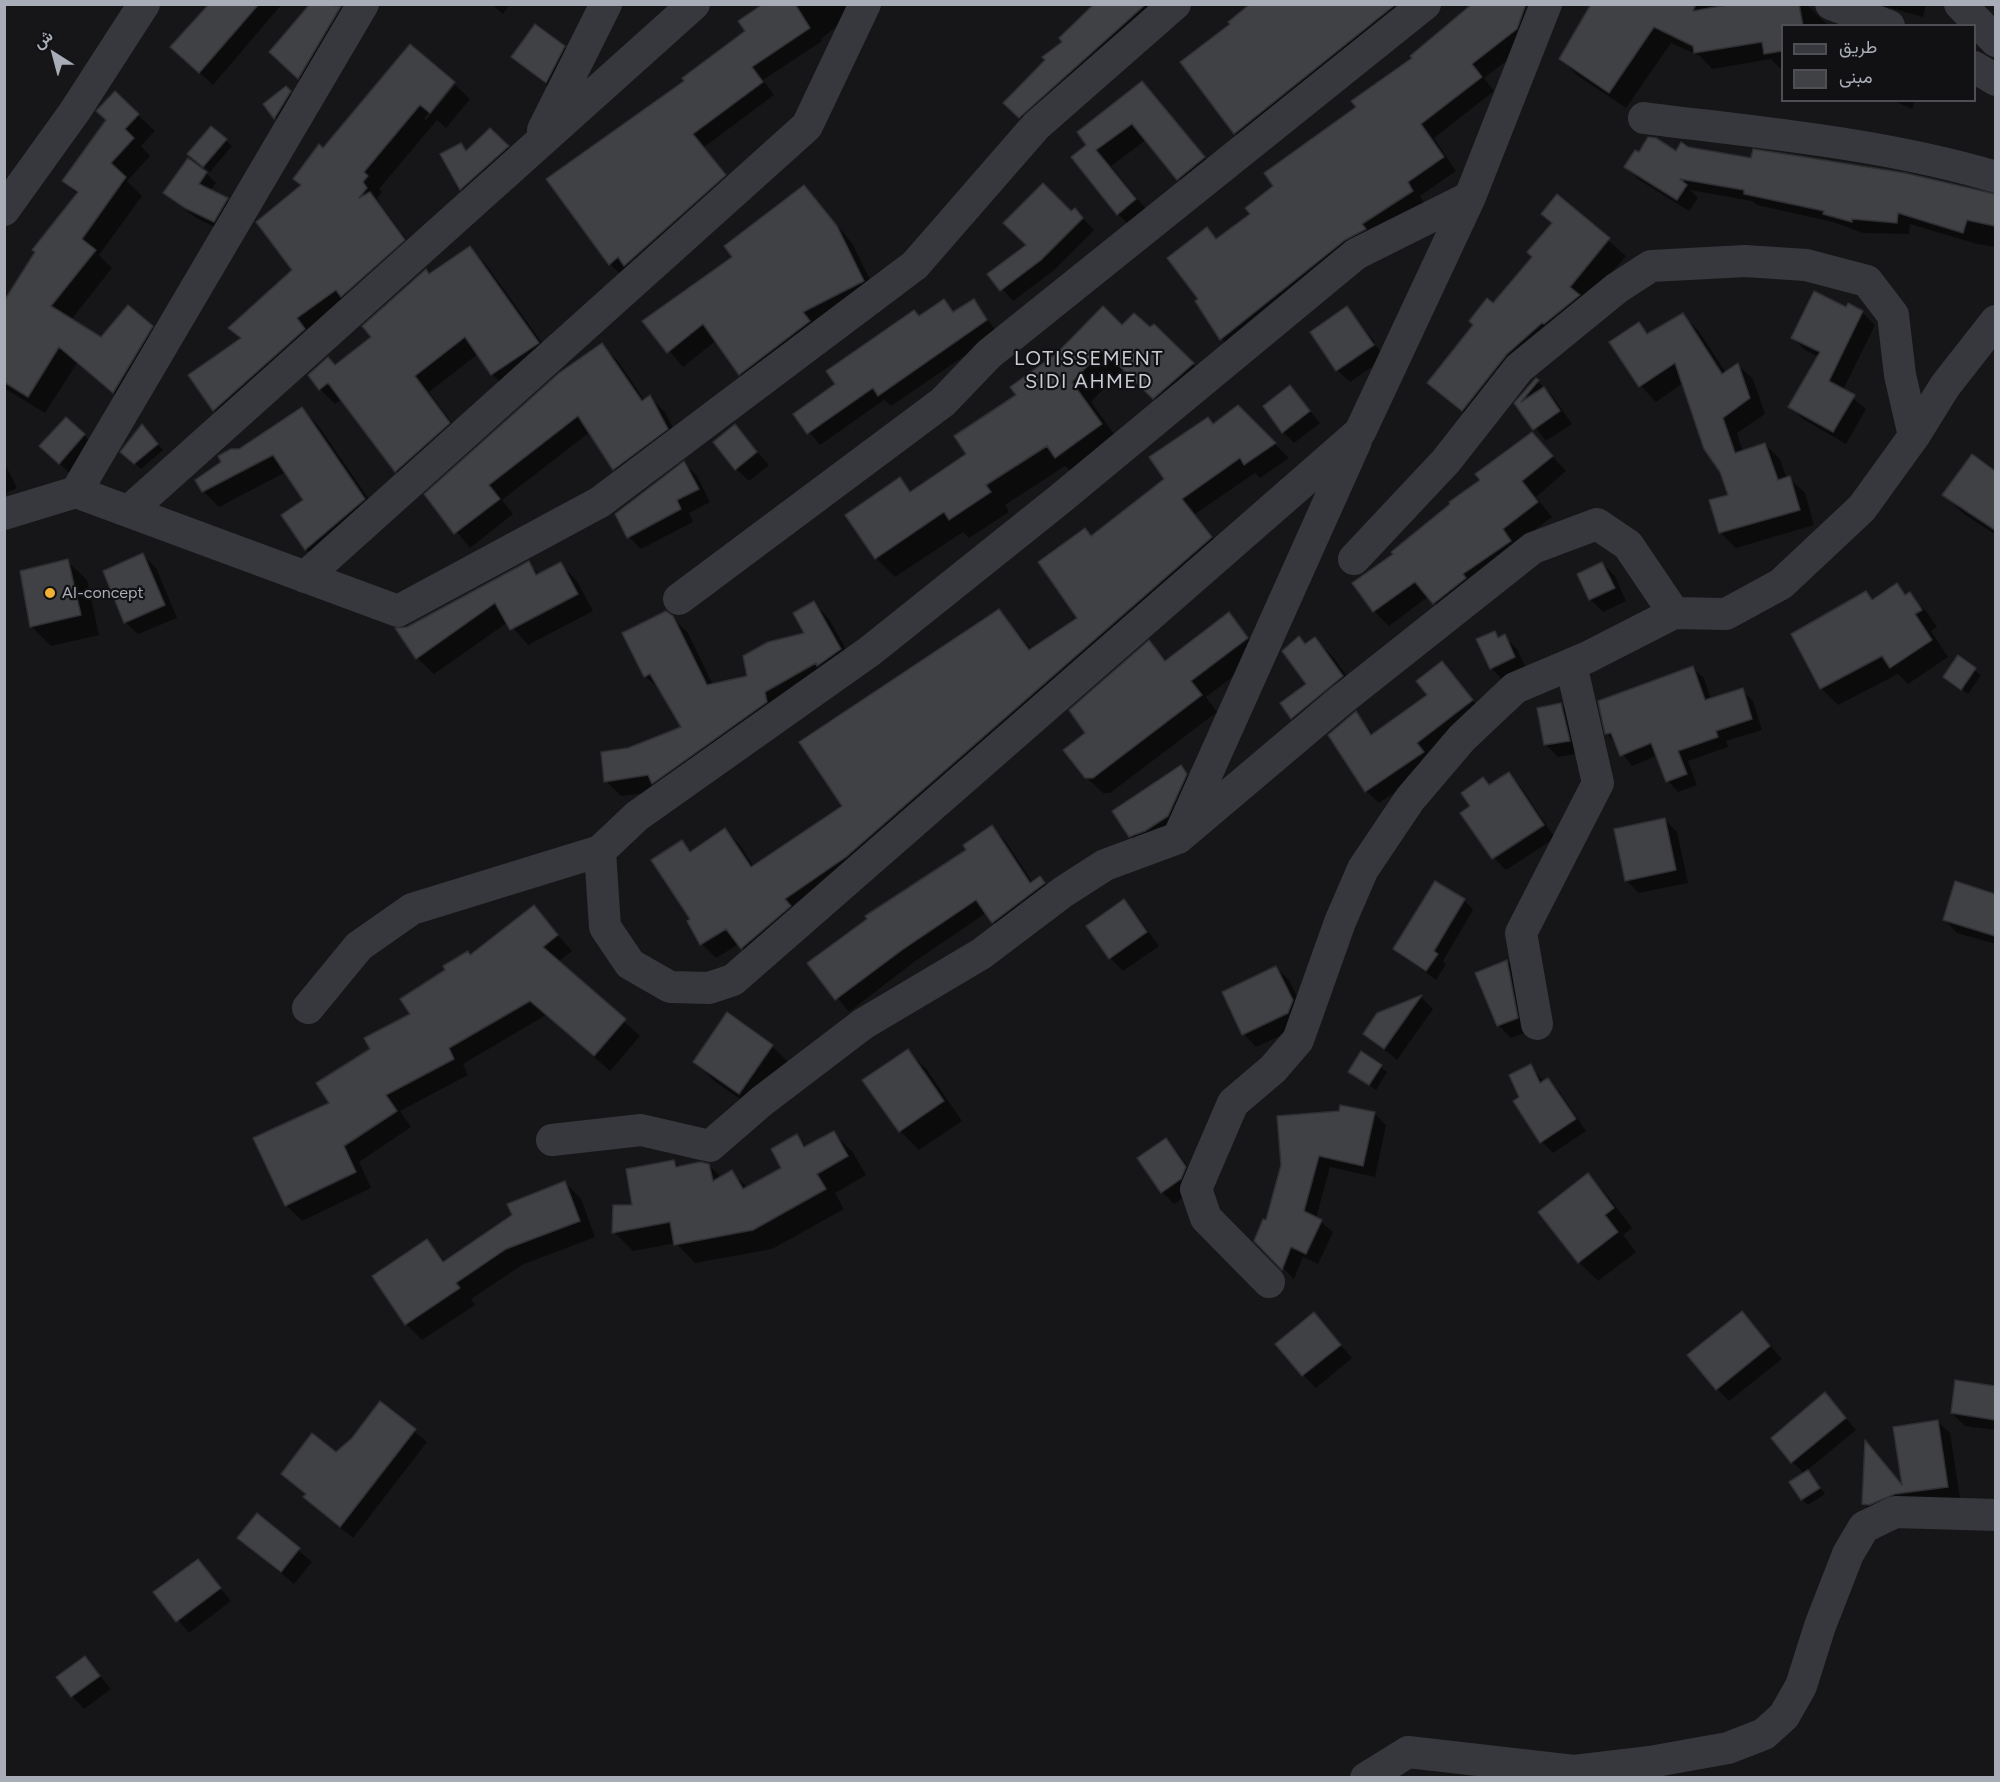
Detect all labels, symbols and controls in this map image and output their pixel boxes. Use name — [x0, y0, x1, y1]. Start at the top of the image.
north arrow — [24, 24, 84, 84]
legend — [1781, 24, 1976, 102]
text: ش — [30, 26, 56, 52]
text: طريق — [1839, 36, 1877, 58]
text: مبنى — [1839, 66, 1873, 88]
district label: LOTISSEMENT SIDI AHMED — [1014, 347, 1164, 394]
place label: AI-concept — [62, 583, 144, 603]
marker: AI-concept — [43, 586, 57, 600]

